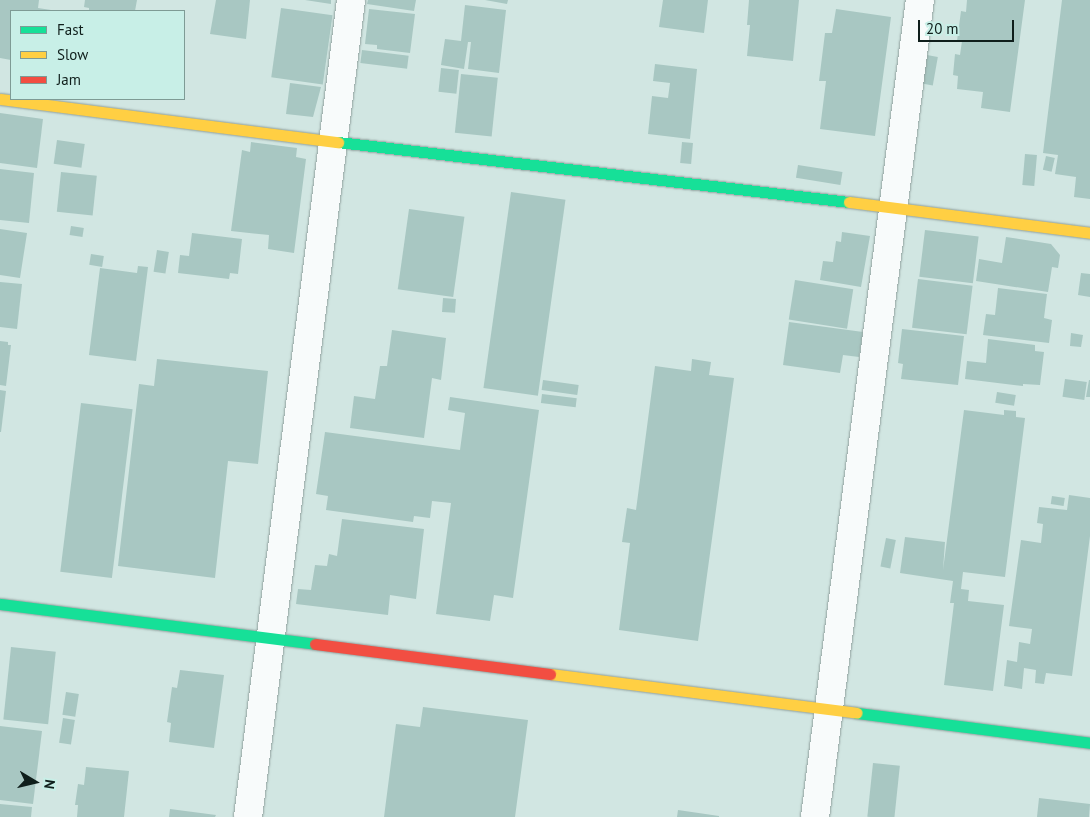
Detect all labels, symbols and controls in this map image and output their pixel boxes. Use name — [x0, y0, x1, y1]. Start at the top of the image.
legend — [10, 10, 185, 100]
scale bar — [920, 10, 1016, 42]
text: 20 m — [926, 19, 959, 38]
text: Fast — [57, 20, 84, 39]
text: Slow — [57, 45, 88, 64]
text: Jam — [57, 70, 81, 89]
north arrow — [10, 757, 60, 807]
text: N — [40, 778, 59, 790]

